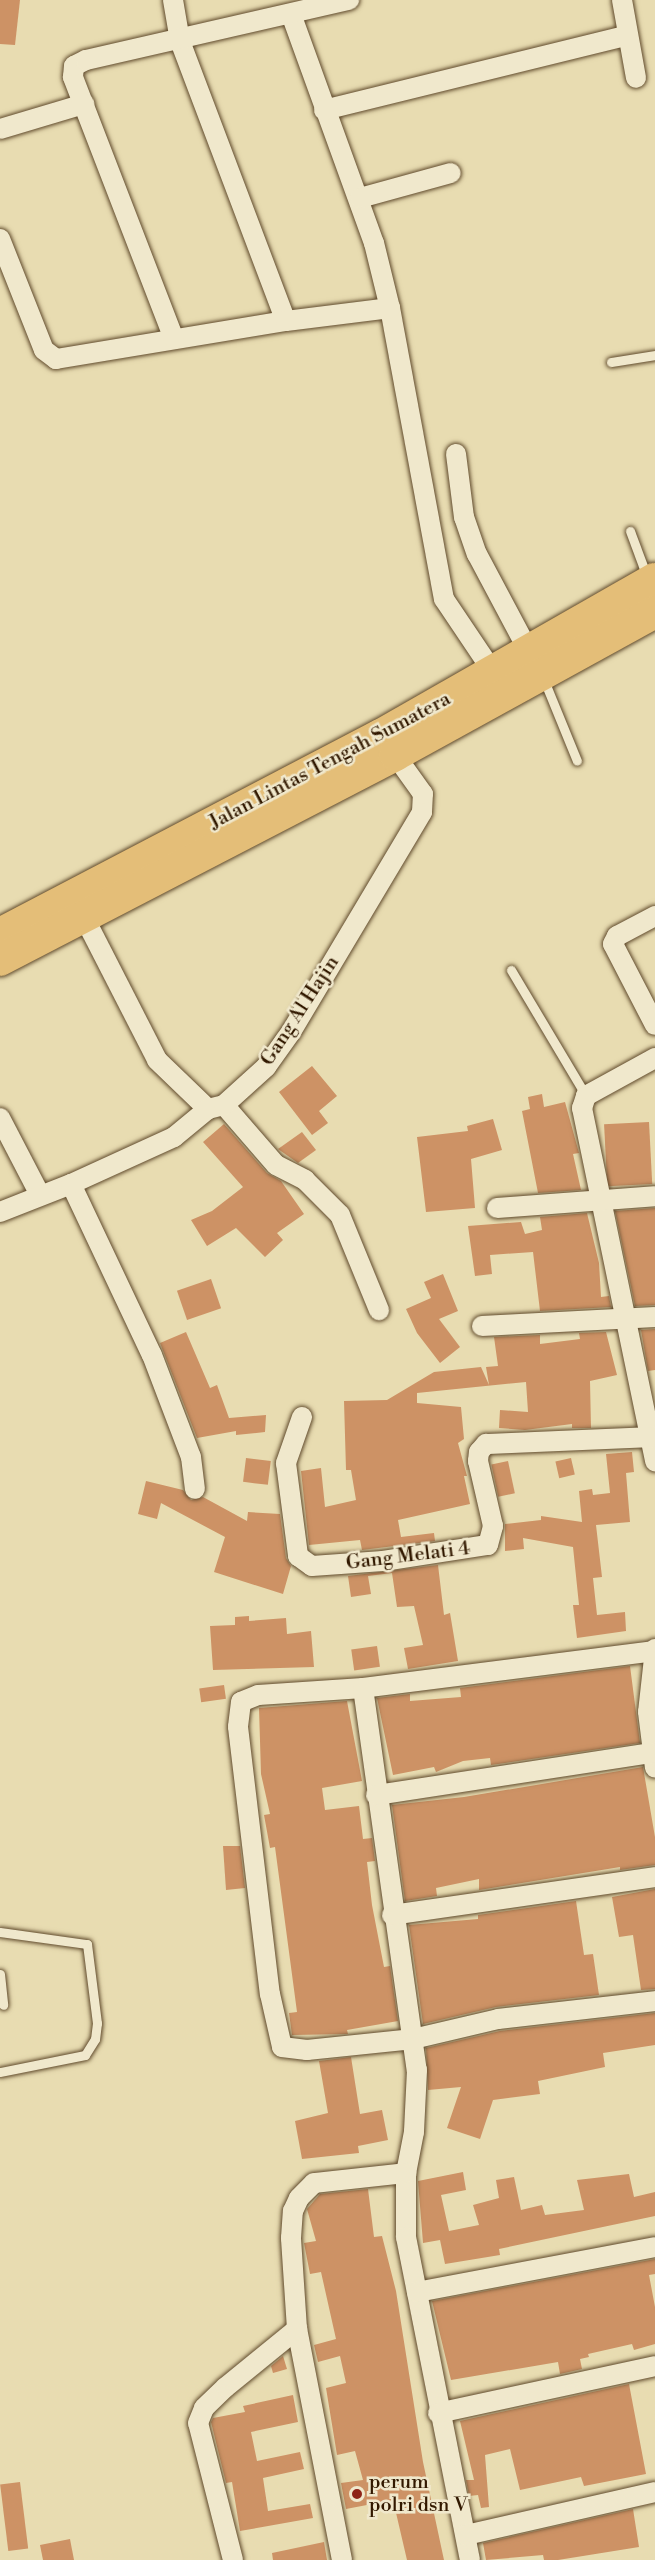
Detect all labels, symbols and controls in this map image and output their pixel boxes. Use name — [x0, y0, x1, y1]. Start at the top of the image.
street label: Jalan Lintas Tengah Sumatera — [205, 687, 455, 835]
street label: Gang Al Hajin — [256, 952, 344, 1070]
street label: Gang Melati 4 — [345, 1536, 471, 1576]
place label: perum polri dsn V — [369, 2470, 468, 2517]
marker: perum polri dsn V — [350, 2487, 364, 2501]

